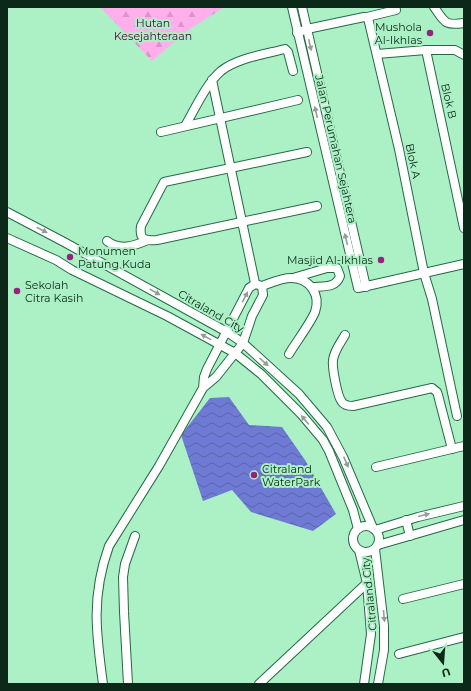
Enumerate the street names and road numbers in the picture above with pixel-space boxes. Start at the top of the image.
street label: Jalan Perumahan Sejahtera [312,72,360,225]
street label: Blok B [438,82,460,120]
street label: Blok A [402,142,424,180]
street label: Citraland City [176,287,246,335]
street label: Citraland City [358,557,380,631]

